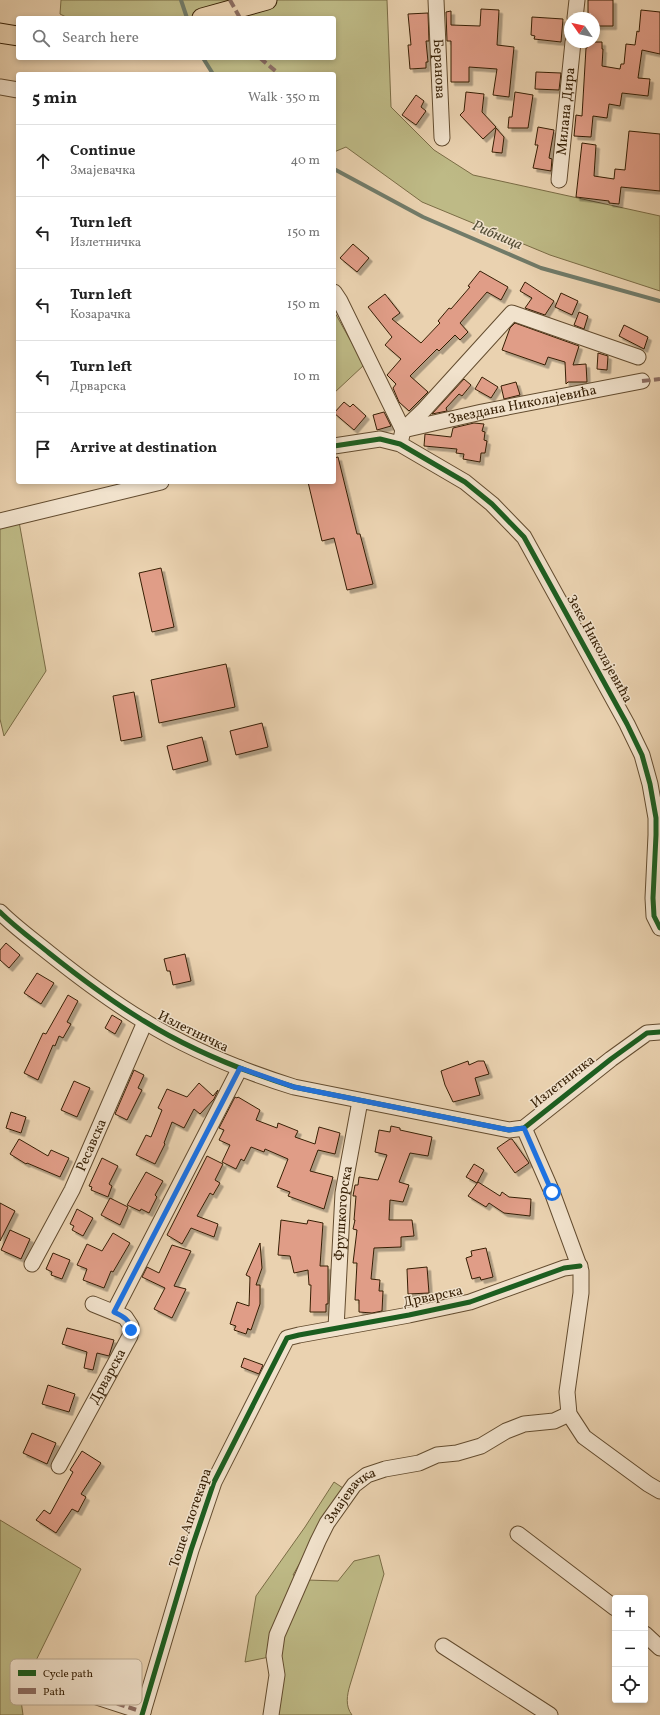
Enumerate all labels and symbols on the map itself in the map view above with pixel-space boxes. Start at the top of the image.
north arrow [564,12,600,48]
street label: Беранова [428,38,450,100]
street label: Милана Дира [552,66,580,156]
water label: Рибница [469,216,525,256]
street label: Звездана Николајевића [446,381,598,429]
street label: Зеке Николајевића [561,591,637,707]
street label: Излетничка [154,1007,232,1057]
street label: Излетничка [527,1051,599,1113]
street label: Ресавска [72,1116,111,1174]
street label: Фрушкогорска [330,1164,357,1261]
route start [543,1183,561,1201]
street label: Дрварска [401,1281,465,1313]
route end [122,1321,140,1339]
street label: Дрварска [85,1345,131,1408]
street label: Змајевачка [320,1463,378,1528]
street label: Тоше Апотекара [165,1466,217,1570]
legend [10,1659,142,1705]
text: Cycle path [43,1667,93,1682]
text: Path [43,1685,66,1700]

